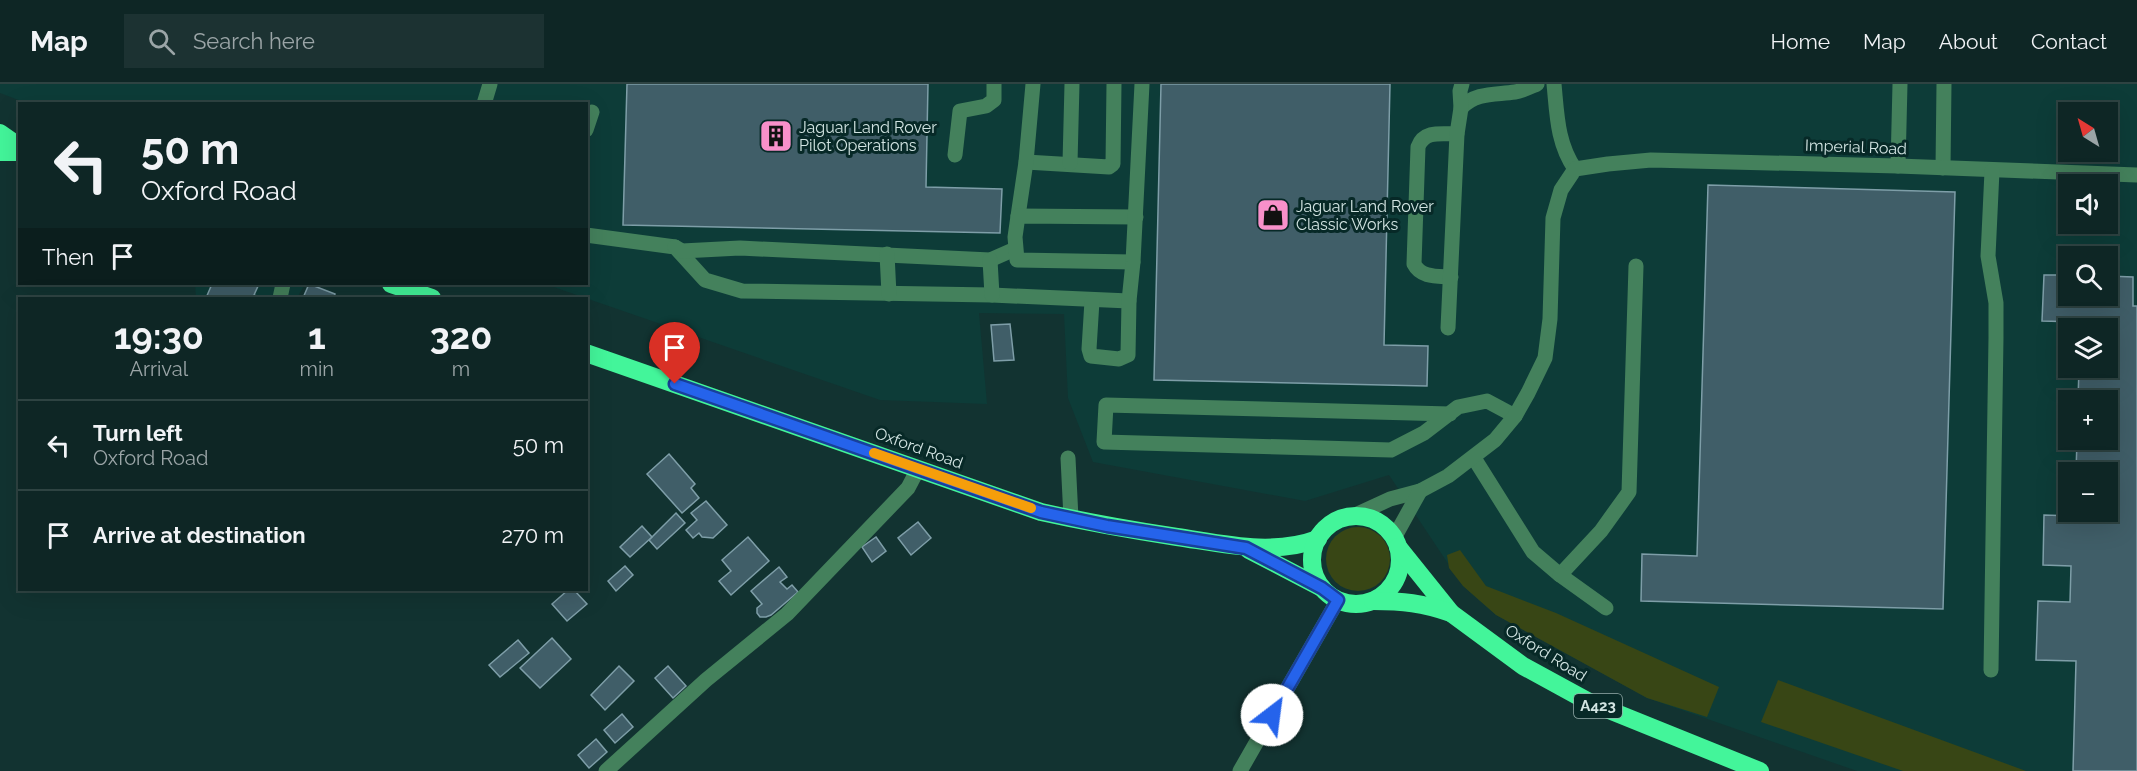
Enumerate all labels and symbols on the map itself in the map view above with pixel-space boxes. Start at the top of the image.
north arrow [2058,102,2118,162]
building icon: Jaguar Land Rover Pilot Operations [758,118,794,154]
place label: Jaguar Land Rover Pilot Operations [799,118,937,155]
street label: Imperial Road [1805,136,1907,158]
shop icon: Jaguar Land Rover Classic Works [1255,197,1291,233]
place label: Jaguar Land Rover Classic Works [1296,197,1434,234]
pin [649,322,700,384]
street label: Oxford Road [872,423,966,473]
street label: Oxford Road [1502,620,1590,686]
position arrow [1240,683,1304,747]
road number: A423 [1574,694,1622,718]

